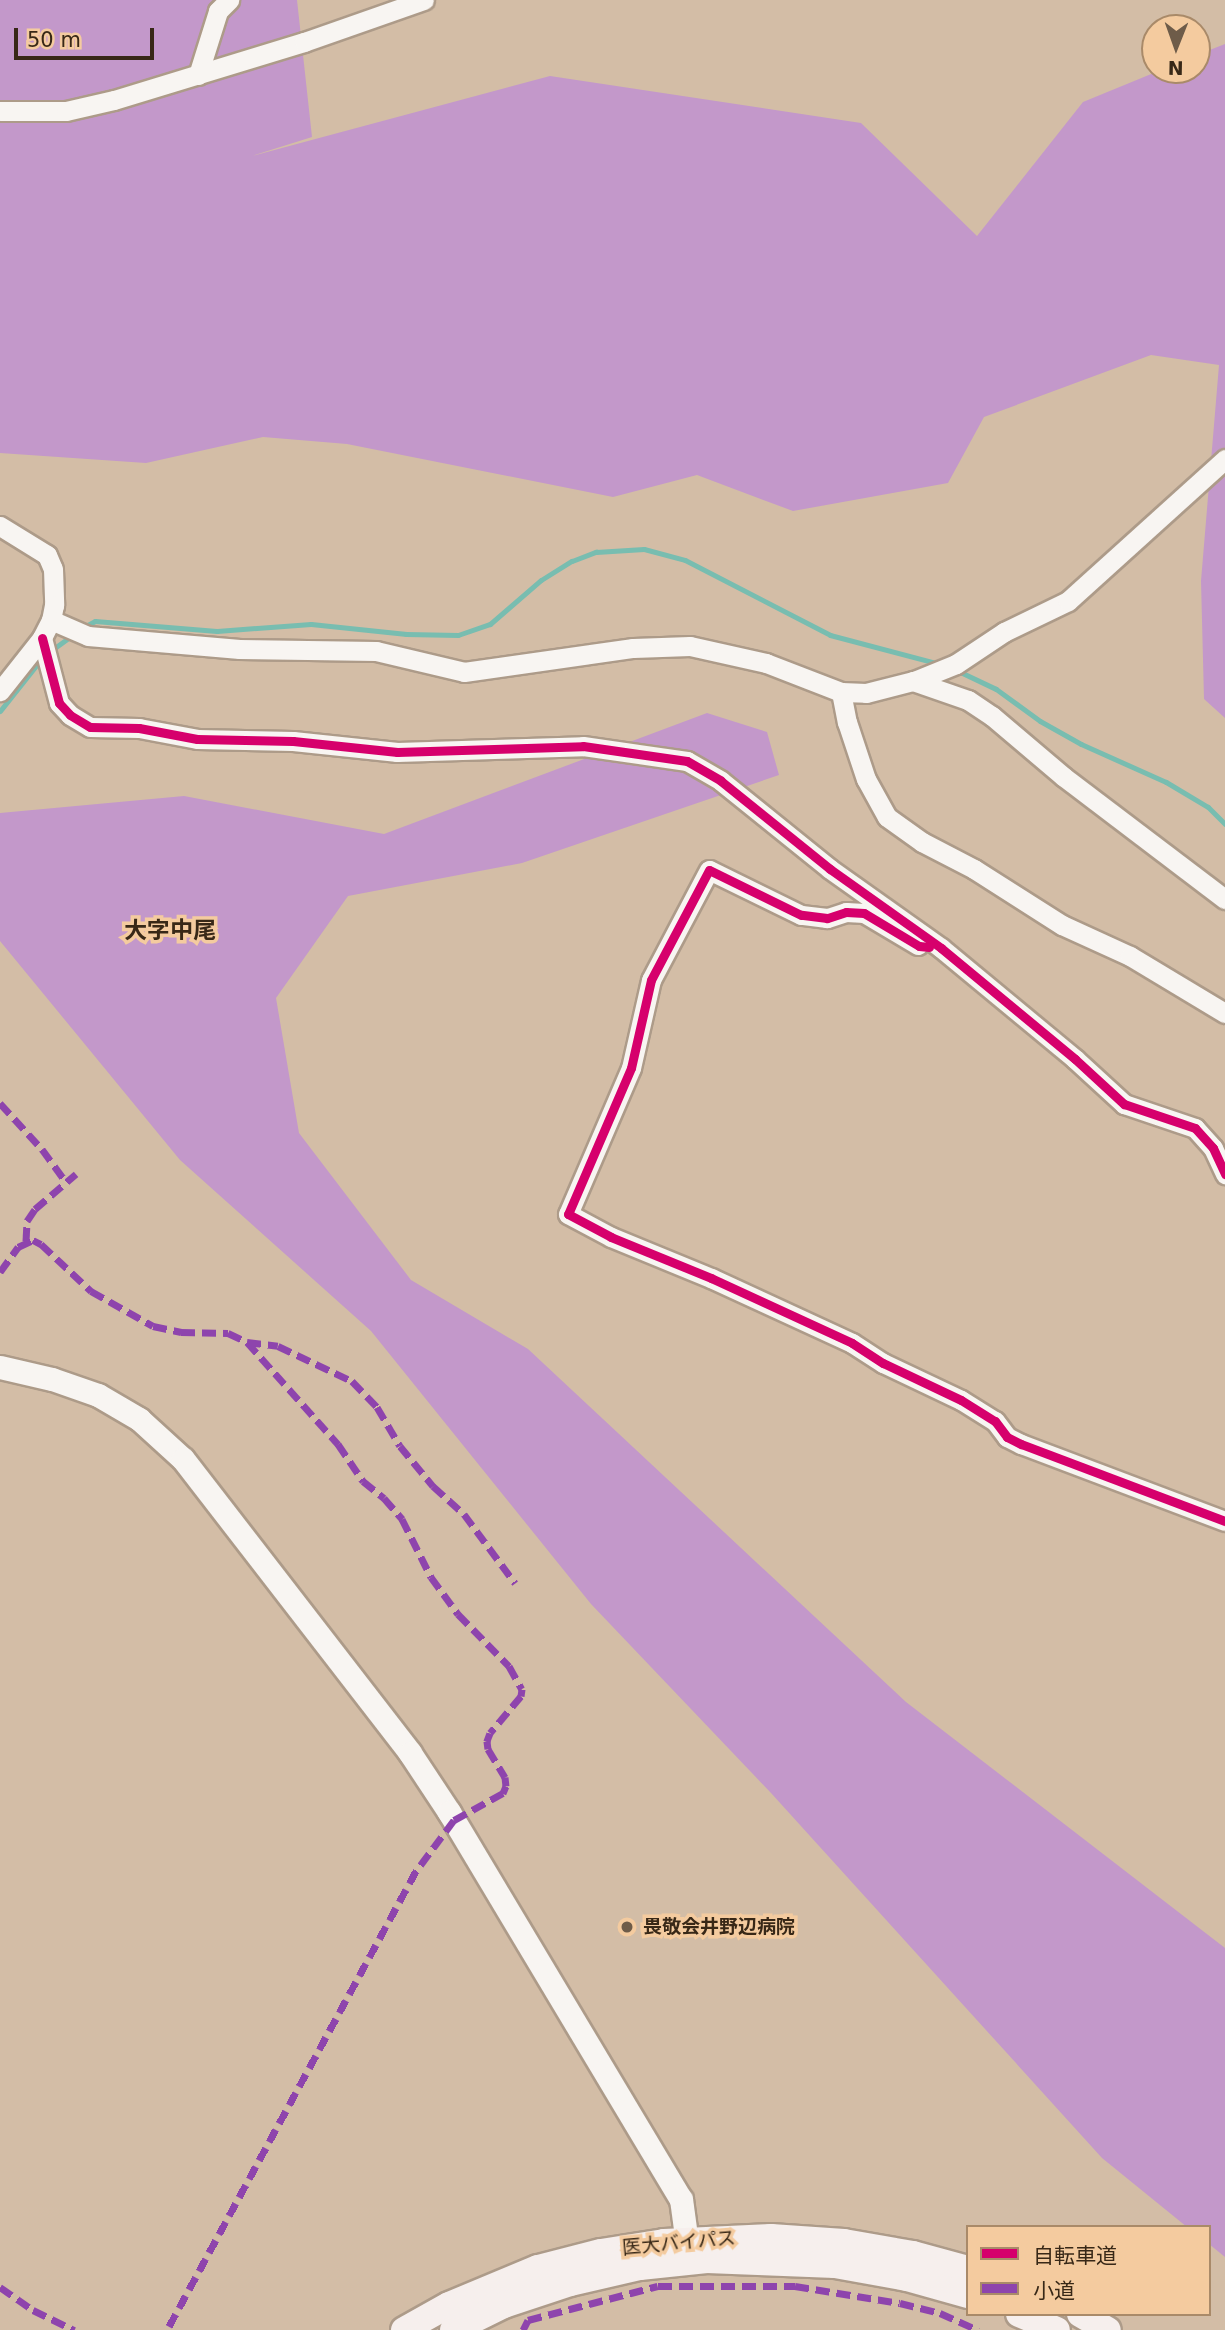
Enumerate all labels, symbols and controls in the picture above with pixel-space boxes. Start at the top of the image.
scale bar [18,14,158,58]
north arrow [1141,14,1211,84]
text: 50 m [27,28,81,52]
text: N [1168,57,1184,79]
district label: 大字中尾 [124,916,216,944]
place label: 畏敬会井野辺病院 [643,1916,795,1938]
marker: 畏敬会井野辺病院 [617,1917,637,1937]
legend [966,2225,1211,2316]
street label: 医大バイパス [621,2227,737,2259]
text: 自転車道 [1033,2244,1117,2268]
text: 小道 [1033,2279,1075,2303]

